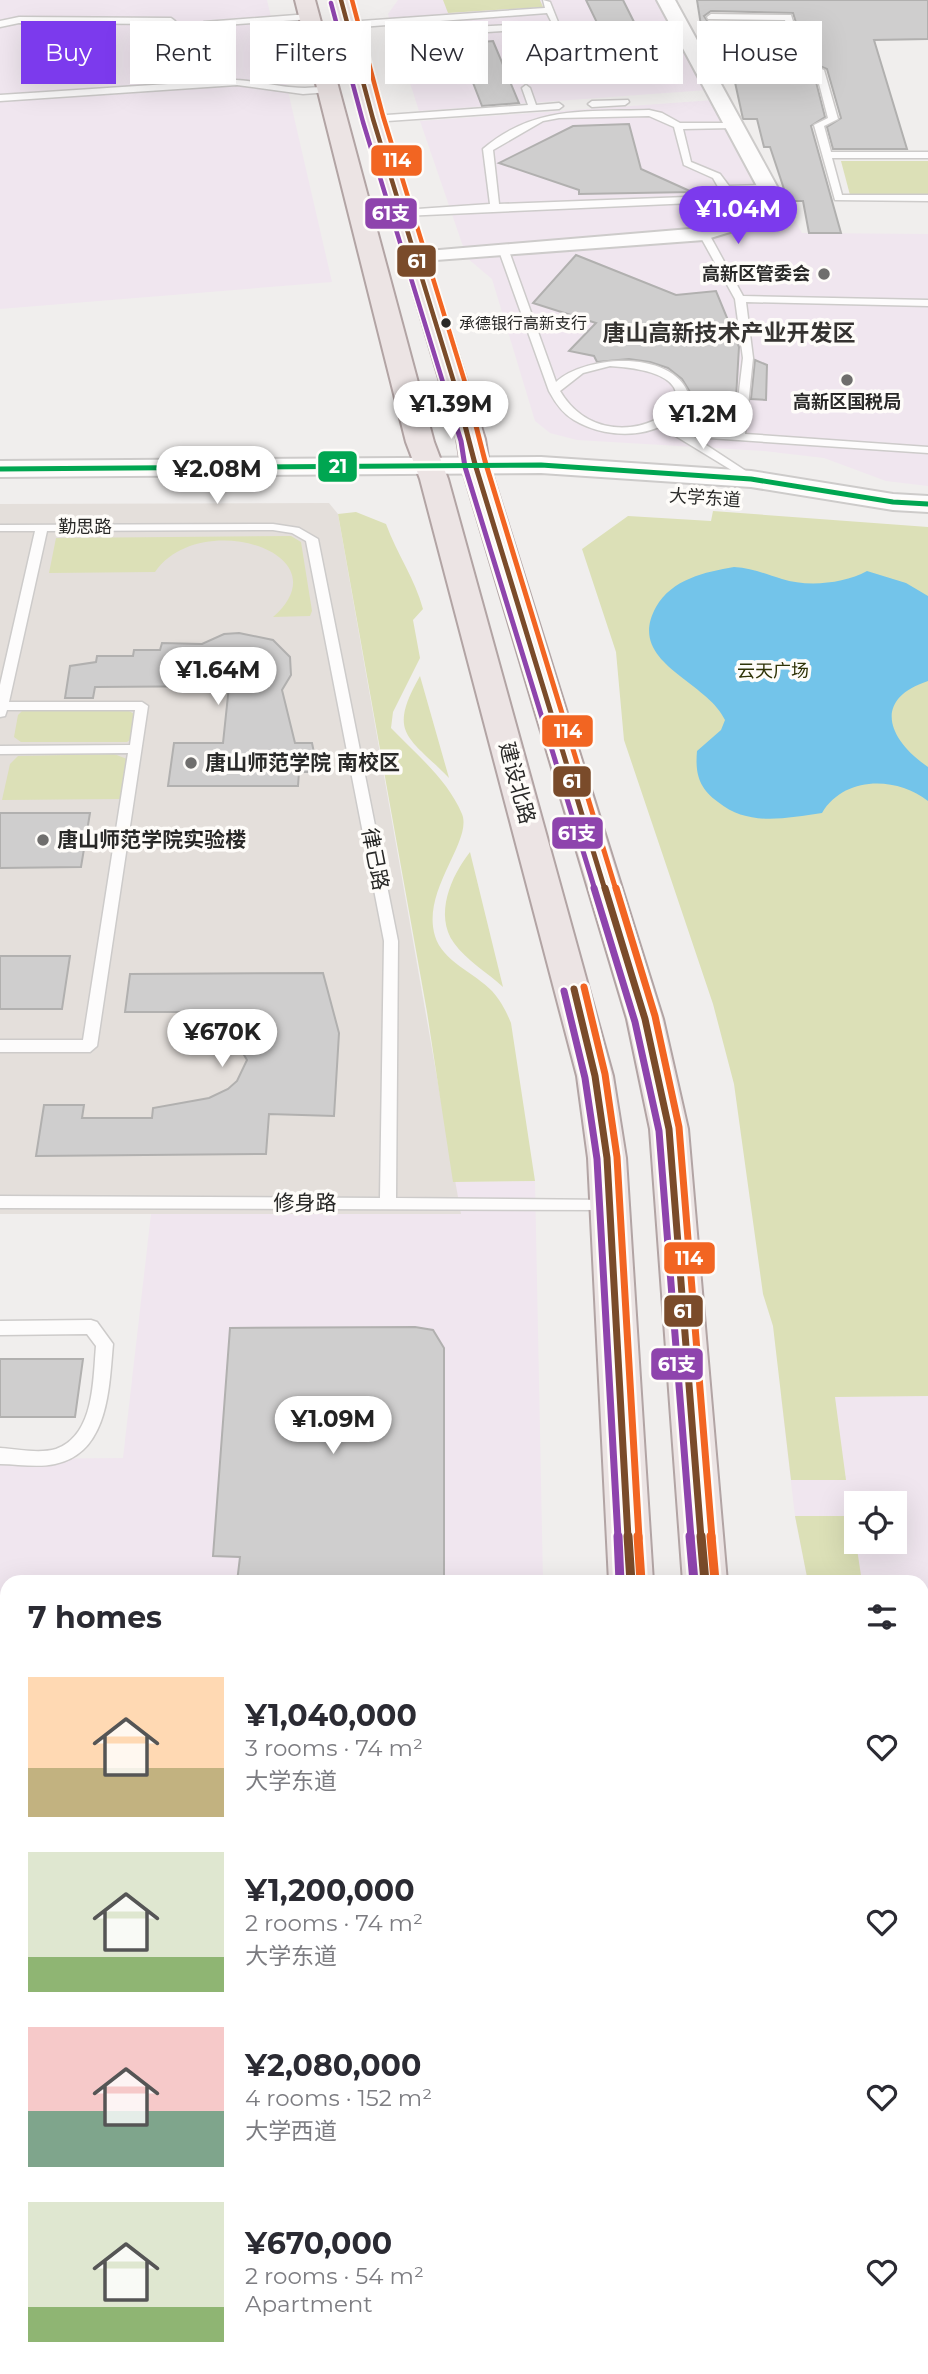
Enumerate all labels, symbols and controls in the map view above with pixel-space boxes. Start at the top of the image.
chip: Buy [21,21,116,84]
chip: Rent [130,21,236,84]
chip: Filters [250,21,371,84]
chip: New [385,21,488,84]
chip: Apartment [502,21,683,84]
chip: House [697,21,822,84]
line badge: 114 [370,144,423,177]
text: 114 [383,149,411,172]
pin: ¥1.04M [681,187,795,246]
text: ¥1.04M [695,195,781,223]
line badge: 61支 [364,197,418,230]
text: 61支 [372,202,410,225]
line badge: 61 [396,244,437,278]
text: 61 [407,250,427,273]
place label: 高新区管委会 [702,263,810,285]
marker: 高新区管委会 [816,266,832,282]
place label: 承德银行高新支行 [459,314,587,333]
marker: 承德银行高新支行 [439,316,453,330]
district label: 唐山高新技术产业开发区 [603,319,856,347]
marker: 高新区国税局 [839,372,855,388]
pin: ¥1.39M [394,382,508,441]
text: ¥1.39M [409,390,493,418]
place label: 高新区国税局 [793,391,901,413]
pin: ¥1.2M [654,392,752,451]
text: ¥1.2M [669,400,737,428]
pin: ¥2.08M [160,447,274,506]
line badge: 21 [317,450,358,483]
text: ¥2.08M [172,455,262,483]
text: 21 [329,455,347,478]
street label: 大学东道 [668,485,742,511]
street label: 勤思路 [58,516,112,538]
pin: ¥1.64M [161,648,275,707]
text: ¥1.64M [176,656,260,684]
park label: 云天广场 [737,660,809,682]
line badge: 114 [541,714,594,748]
text: 114 [554,720,582,743]
street label: 建设北路 [495,739,540,827]
place label: 唐山师范学院 南校区 [205,750,400,775]
marker: 唐山师范学院 南校区 [183,755,199,771]
line badge: 61 [552,765,592,798]
text: 61 [562,770,582,793]
line badge: 61支 [551,816,604,850]
text: 61支 [558,822,596,845]
street label: 律己路 [357,826,394,892]
place label: 唐山师范学院实验楼 [57,827,246,852]
marker: 唐山师范学院实验楼 [35,832,51,848]
pin: ¥670K [173,1010,271,1069]
text: ¥670K [183,1018,261,1046]
street label: 修身路 [274,1190,337,1215]
line badge: 114 [663,1241,716,1275]
text: 114 [675,1247,703,1270]
line badge: 61 [663,1294,704,1328]
text: 61 [673,1300,693,1323]
line badge: 61支 [650,1347,704,1381]
text: 61支 [658,1353,696,1376]
pin: ¥1.09M [276,1396,390,1456]
text: ¥1.09M [291,1405,375,1433]
map controls [844,1491,907,1554]
button: locate [844,1491,907,1554]
icon: filters [863,1598,901,1636]
text: 7 homes [28,1599,162,1636]
text: ¥1,040,000 [245,1697,417,1734]
icon: home [84,1705,168,1789]
icon: heart [863,1728,901,1766]
text: 3 rooms · 74 m² [245,1734,423,1762]
text: 大学东道 [245,1767,337,1795]
text: ¥1,200,000 [245,1872,415,1909]
icon: home [84,1880,168,1964]
icon: heart [863,1903,901,1941]
text: 2 rooms · 74 m² [245,1909,423,1937]
text: 大学东道 [245,1942,337,1970]
text: ¥2,080,000 [245,2047,421,2084]
icon: home [84,2055,168,2139]
icon: heart [863,2078,901,2116]
text: 4 rooms · 152 m² [245,2084,432,2112]
text: 大学西道 [245,2117,337,2145]
text: ¥670,000 [245,2225,392,2262]
icon: home [84,2230,168,2314]
icon: heart [863,2253,901,2291]
text: 2 rooms · 54 m² [245,2262,424,2290]
text: Apartment [245,2290,373,2318]

